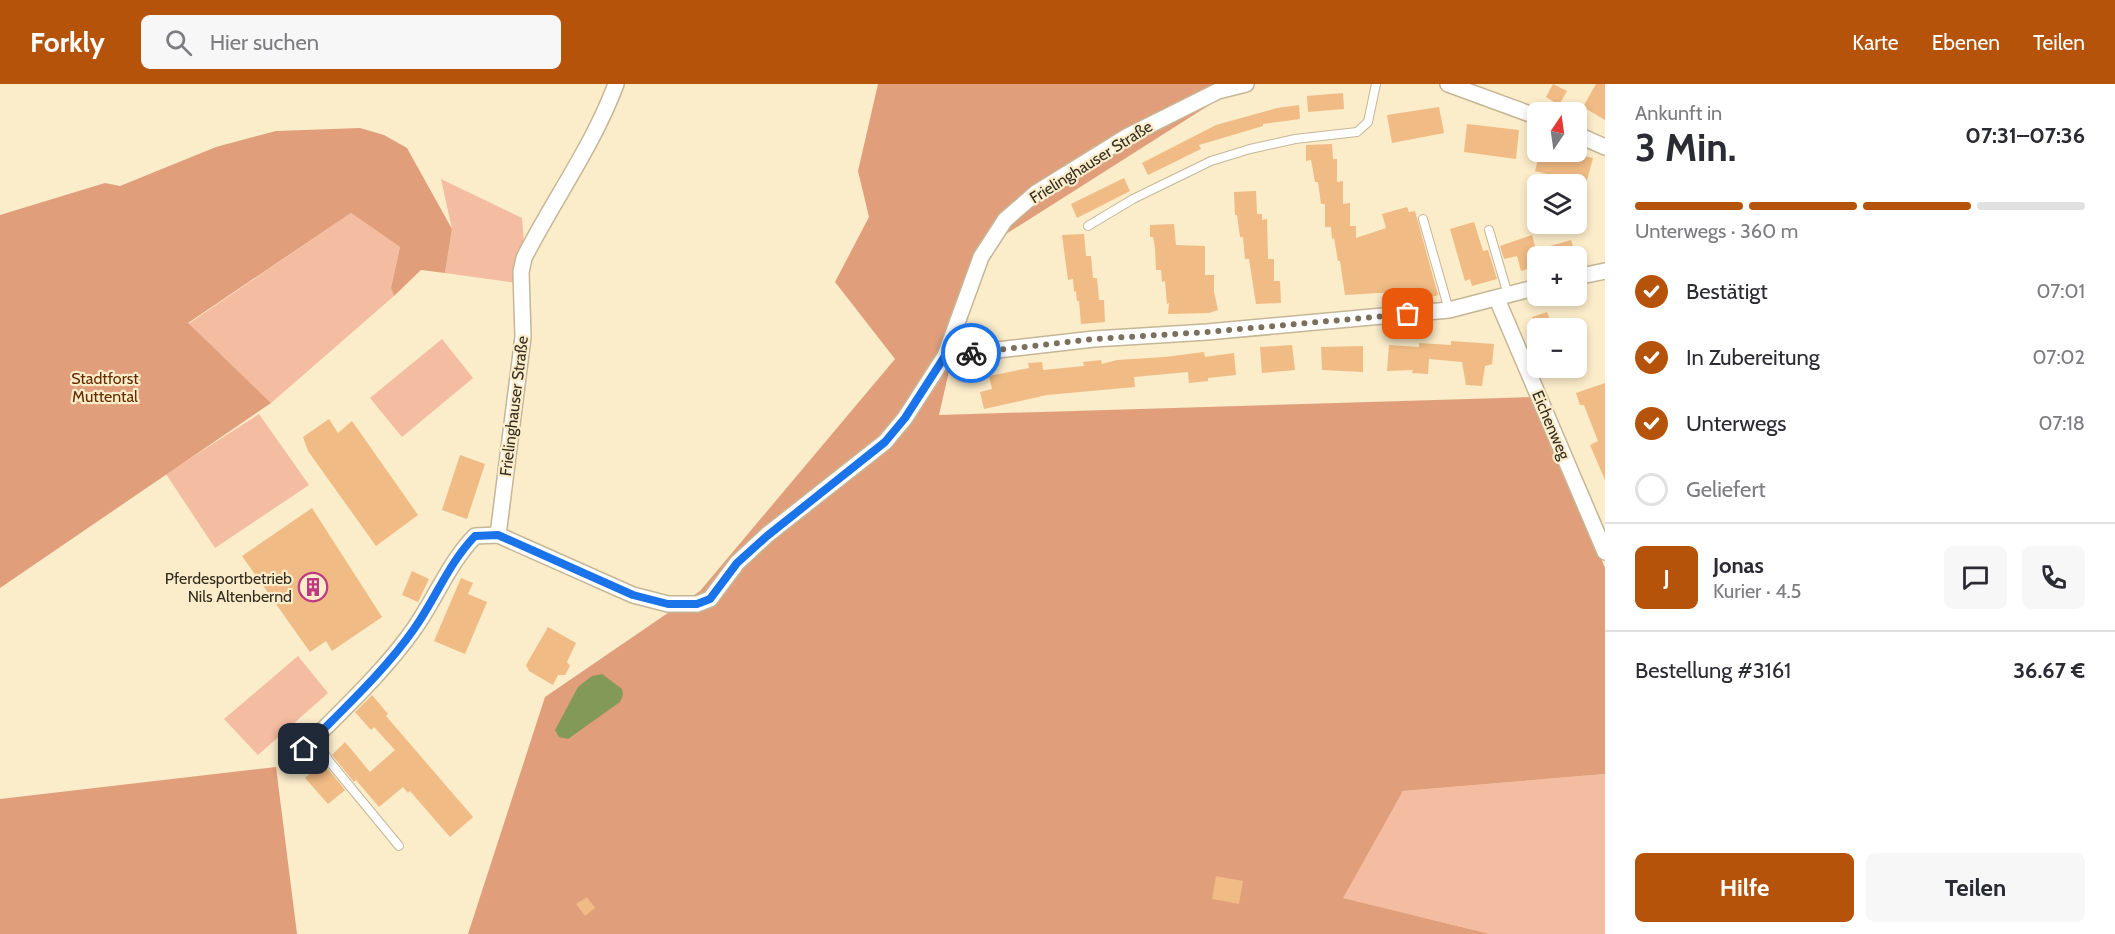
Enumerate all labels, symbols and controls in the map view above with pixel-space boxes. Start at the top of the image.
search box [141,15,561,69]
text: Forkly [30,25,105,59]
icon: search [162,26,195,59]
text: Hier suchen [210,29,319,56]
text: Karte [1852,30,1899,55]
text: Ebenen [1932,30,2000,55]
text: Teilen [2033,30,2085,55]
text: Ankunft in [1635,101,1722,125]
north arrow [1527,102,1587,162]
map controls [1527,102,1587,378]
street label: Frielinghauser Straße [1026,117,1156,207]
text: 07:31–07:36 [1965,122,2085,149]
text: 3 Min. [1635,123,1736,171]
button: layers [1527,174,1587,234]
text: Unterwegs · 360 m [1635,219,1798,243]
button: + [1527,246,1587,306]
icon: check [1635,275,1668,308]
text: Bestätigt [1686,278,1768,305]
text: 07:01 [2037,279,2085,303]
pin [1382,288,1433,339]
icon: bag [1391,297,1424,330]
button: − [1527,318,1587,378]
courier [941,323,1001,383]
street label: Frielinghauser Straße [496,335,532,477]
icon: bike [955,337,988,370]
icon: check [1635,341,1668,374]
text: In Zubereitung [1686,344,1820,371]
text: 07:02 [2033,345,2085,369]
park label: Stadtforst Muttental [71,369,139,406]
street label: Eichenweg [1528,388,1574,463]
icon: check [1635,407,1668,440]
text: Unterwegs [1686,410,1786,437]
text: 07:18 [2038,411,2085,435]
text: Geliefert [1686,476,1766,503]
button: chat [1944,546,2007,609]
button: phone [2022,546,2085,609]
text: Jonas [1713,552,1764,579]
text: J [1663,564,1670,591]
place label: Pferdesportbetrieb Nils Altenbernd [165,569,292,606]
building icon: Pferdesportbetrieb Nils Altenbernd [297,571,329,603]
text: Kurier · 4.5 [1713,579,1801,603]
text: Bestellung #3161 [1635,657,1791,684]
text: 36.67 € [2013,657,2085,684]
pin [278,723,329,774]
icon: home [287,732,320,765]
button: Hilfe [1635,853,1854,922]
button: Teilen [1866,853,2085,922]

